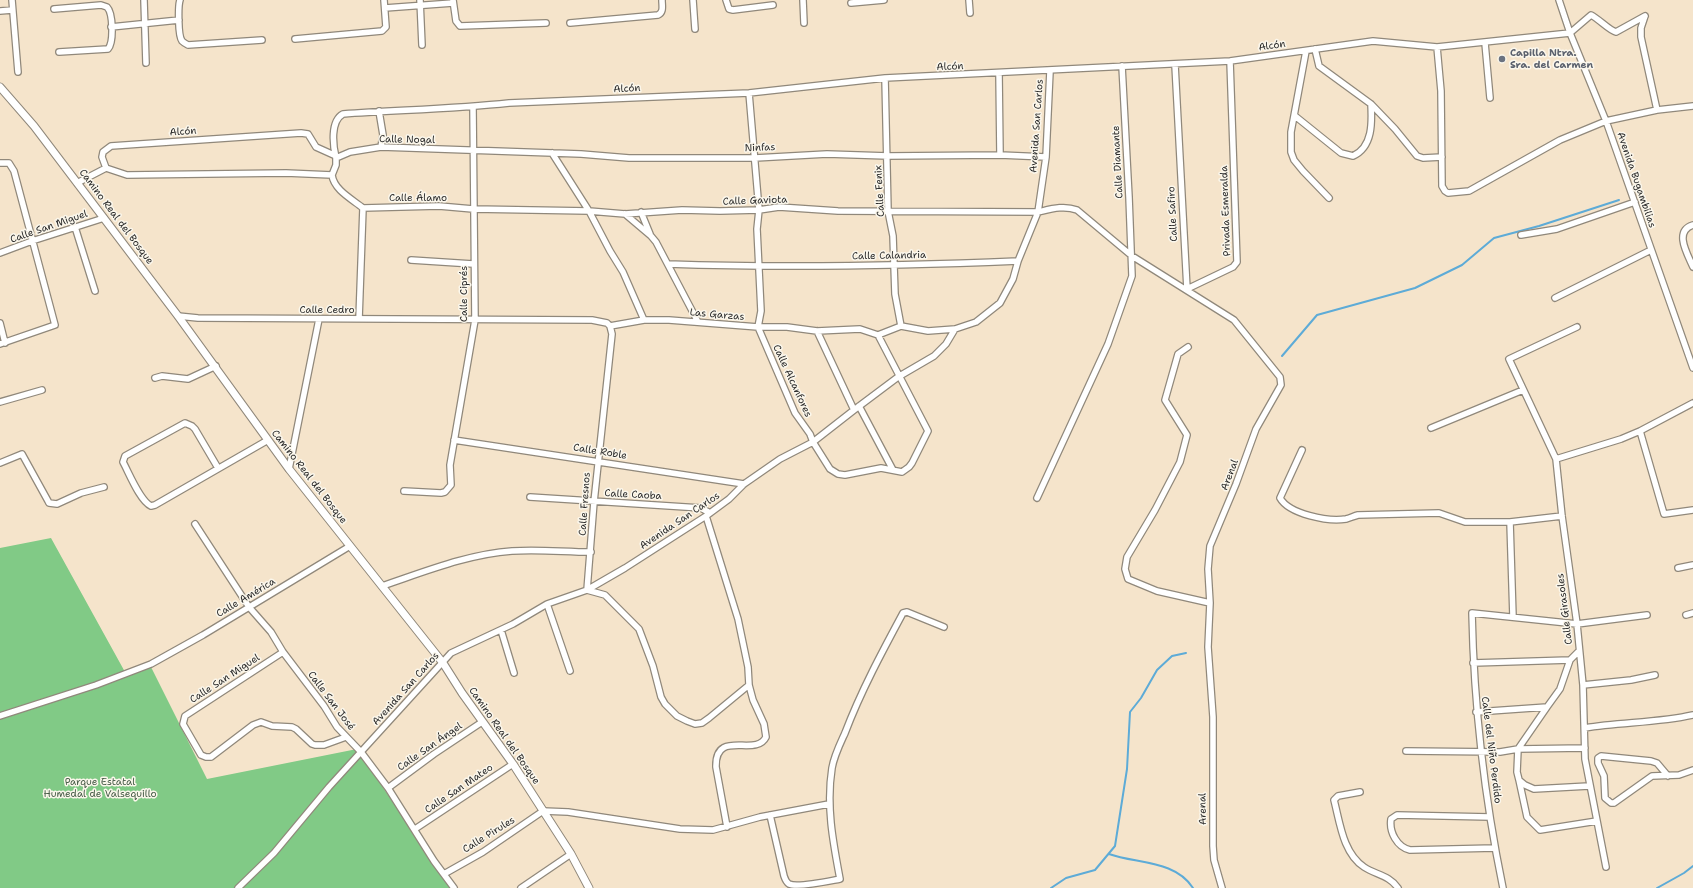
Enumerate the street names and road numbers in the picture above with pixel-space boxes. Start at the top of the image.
street label: Alcón [1258,38,1286,54]
street label: Alcón [936,61,964,73]
street label: Avenida San Carlos [1028,79,1046,173]
street label: Alcón [613,82,641,96]
street label: Alcón [169,125,197,139]
street label: Calle Diamante [1110,125,1126,199]
street label: Avenida Bugambilias [1614,131,1658,229]
street label: Calle Nogal [379,134,435,146]
street label: Ninfas [744,141,776,155]
street label: Calle Fenix [873,165,887,217]
street label: Privada Esmeralda [1218,166,1234,256]
street label: Camino Real del Bosque [76,167,156,267]
street label: Calle Safiro [1166,186,1180,242]
street label: Calle Álamo [389,192,447,204]
street label: Calle Gaviota [722,194,788,208]
street label: Calle San Miguel [9,208,89,246]
street label: Calle Calandria [852,249,926,263]
street label: Calle Ciprés [458,266,470,322]
street label: Calle Cedro [299,304,355,316]
street label: Las Garzas [689,307,745,323]
street label: Calle Alcanfores [770,343,814,419]
street label: Camino Real del Bosque [269,428,349,526]
street label: Calle Roble [572,442,628,462]
street label: Arenal [1219,458,1241,492]
street label: Calle Fresnos [577,472,593,536]
street label: Calle Caoba [604,488,662,502]
street label: Avenida San Carlos [638,490,722,552]
street label: Calle Girasoles [1555,573,1575,645]
street label: Calle América [214,576,278,620]
street label: Avenida San Carlos [370,650,442,728]
street label: Calle San Miguel [188,652,262,706]
street label: Calle San José [305,669,357,733]
street label: Camino Real del Bosque [466,685,542,787]
street label: Calle del Niño Perdido [1478,696,1504,804]
street label: Calle San Ángel [395,720,465,774]
street label: Calle San Mateo [423,762,495,816]
street label: Arenal [1197,793,1209,825]
street label: Calle Pirules [461,814,517,856]

